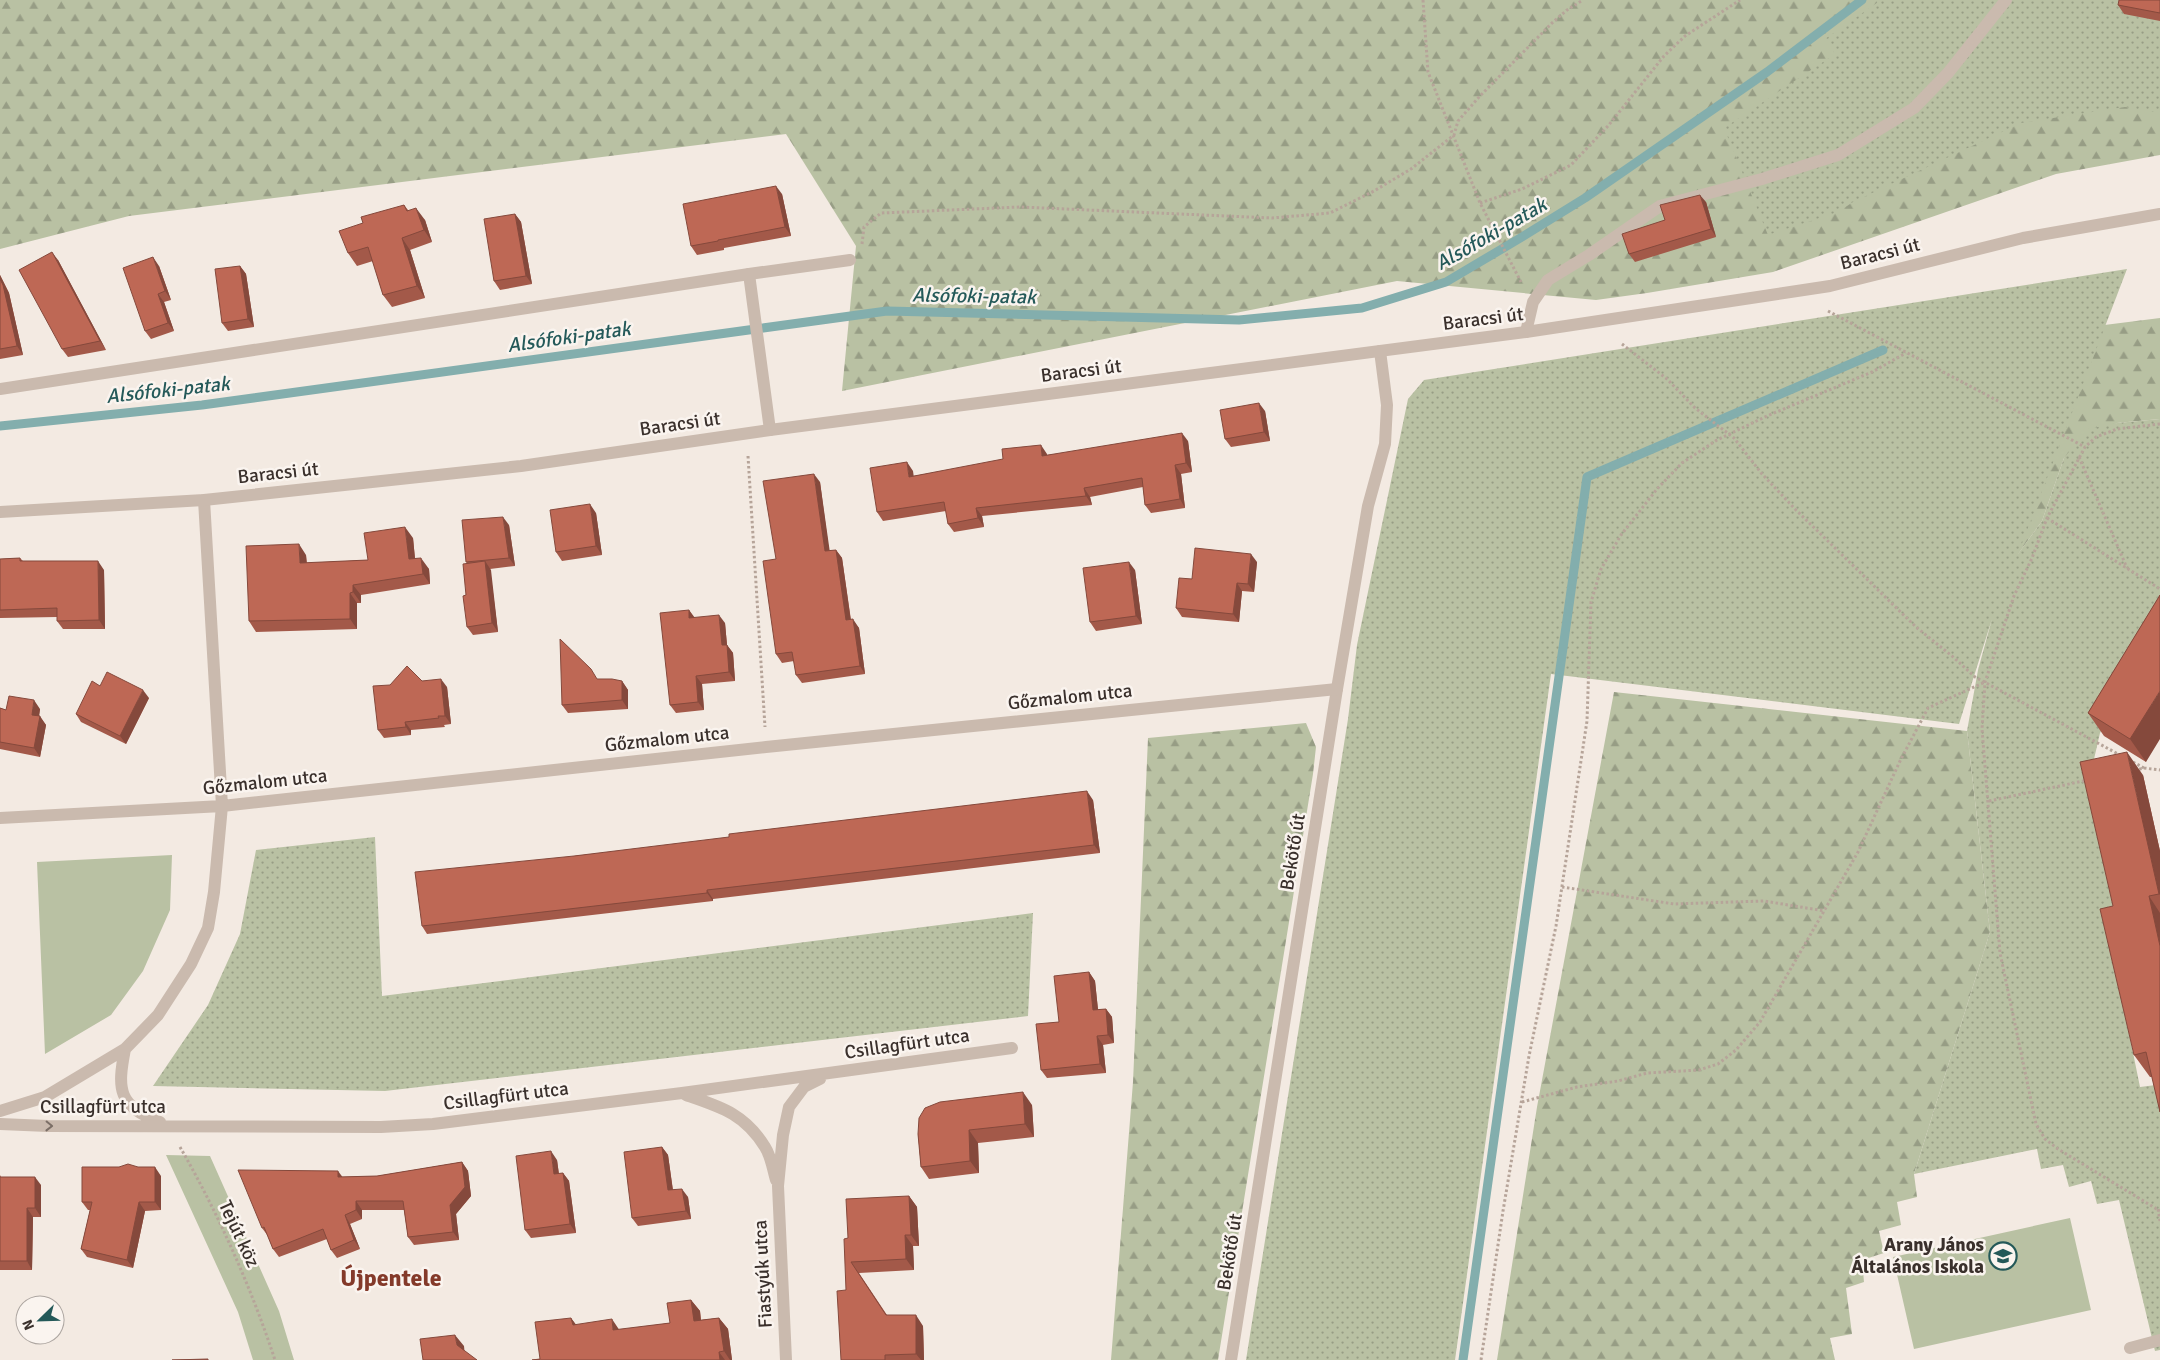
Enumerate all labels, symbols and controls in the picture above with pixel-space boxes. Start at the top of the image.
water label: Alsófoki-patak [1431,191,1553,276]
street label: Baracsi út [1838,232,1923,275]
water label: Alsófoki-patak [912,282,1038,310]
street label: Baracsi út [1441,302,1525,336]
water label: Alsófoki-patak [506,316,634,358]
street label: Baracsi út [1039,354,1123,388]
water label: Alsófoki-patak [105,371,233,409]
street label: Baracsi út [638,406,722,442]
street label: Baracsi út [236,457,320,489]
street label: Gőzmalom utca [1007,679,1133,715]
street label: Gőzmalom utca [604,721,730,757]
street label: Gőzmalom utca [202,764,328,800]
street label: Bekötő út [1275,812,1311,892]
street label: Csillagfürt utca [843,1023,971,1065]
street label: Csillagfürt utca [442,1076,570,1116]
street label: Csillagfürt utca [40,1095,166,1119]
one-way arrow [45,1121,53,1131]
street label: Tejút köz [213,1197,265,1271]
street label: Bekötő út [1212,1212,1248,1292]
street label: Fiastyúk utca [748,1219,778,1329]
place label: Arany János Általános Iskola [1851,1233,1984,1279]
school or university icon: Arany János Általános Iskola [1988,1241,2018,1271]
district label: Újpentele [340,1263,442,1293]
north arrow [15,1295,65,1345]
text: N [19,1317,38,1333]

